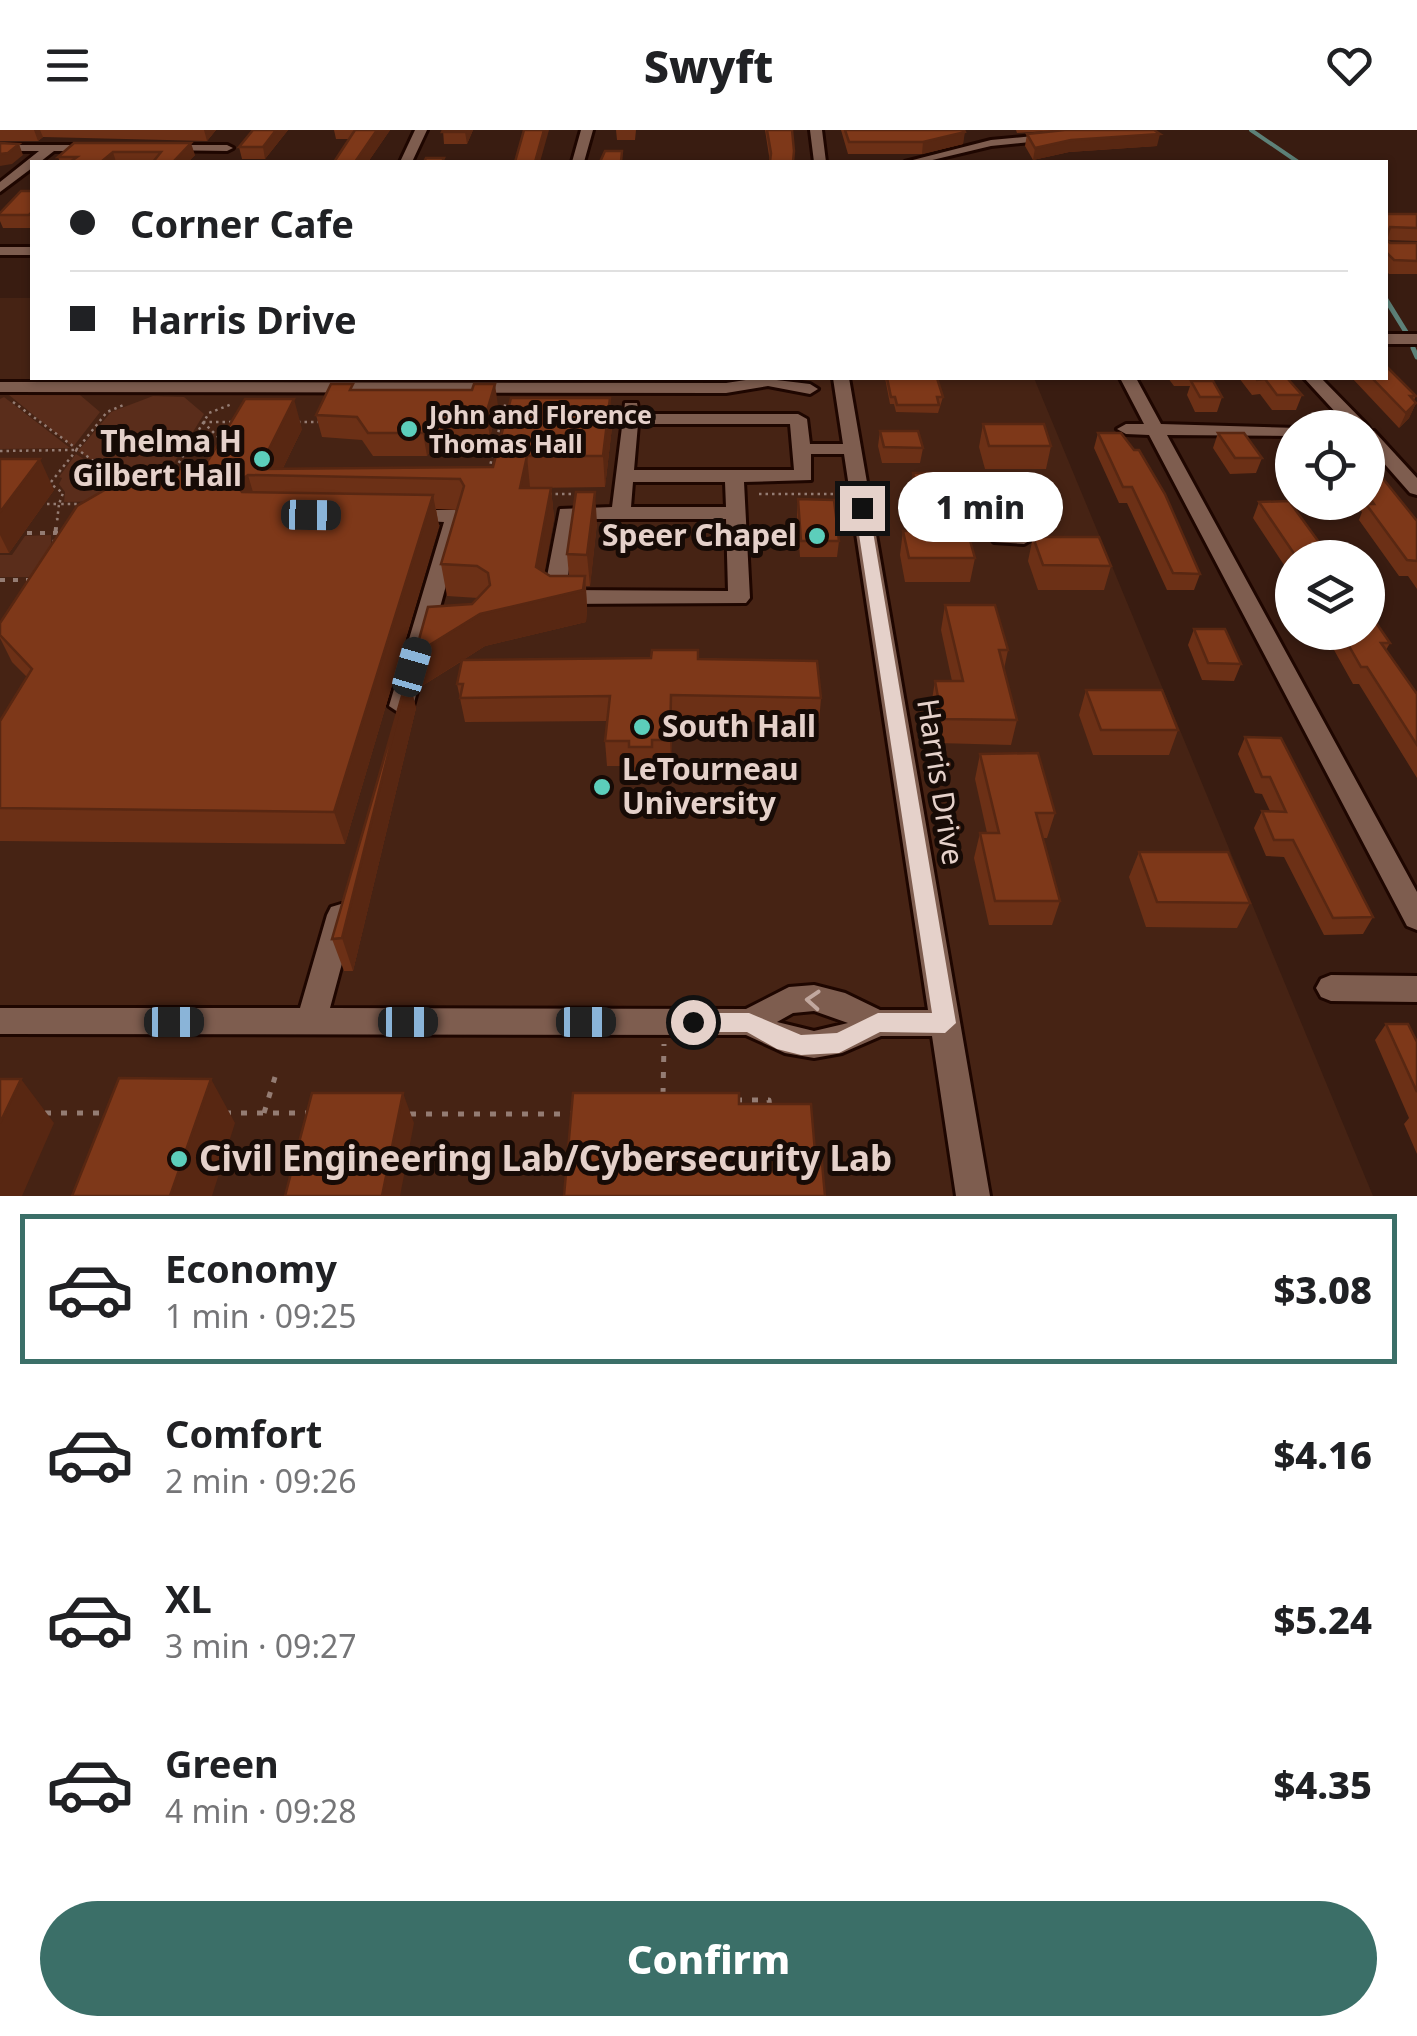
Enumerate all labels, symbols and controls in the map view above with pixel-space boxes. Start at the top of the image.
text: Swyft [644,35,773,96]
icon: menu [40,38,95,93]
icon: heart [1322,38,1377,93]
text: Corner Cafe [130,197,354,249]
text: Harris Drive [130,293,357,345]
place label: John and Florence Thomas Hall [427,397,652,460]
map controls [1275,410,1385,650]
button: locate [1275,410,1385,520]
marker: John and Florence Thomas Hall [398,418,420,440]
place label: Thelma H Gilbert Hall [72,420,242,495]
marker: Thelma H Gilbert Hall [251,448,273,470]
callout: 1 min [897,473,1062,543]
text: 1 min [936,485,1025,528]
route end [840,486,885,531]
car [281,499,341,531]
place label: Speer Chapel [602,514,797,555]
marker: Speer Chapel [806,525,828,547]
button: layers [1275,540,1385,650]
car [389,634,435,700]
street label: Harris Drive [908,696,975,868]
place label: South Hall [662,705,816,746]
marker: South Hall [631,716,653,738]
place label: LeTourneau University [622,748,798,823]
marker: LeTourneau University [591,776,613,798]
one-way arrow [805,990,821,1011]
route start [671,1000,716,1045]
car [144,1007,204,1037]
car [378,1007,438,1037]
car [556,1007,616,1037]
place label: Civil Engineering Lab/Cybersecurity Lab [199,1134,892,1181]
marker: Civil Engineering Lab/Cybersecurity Lab [168,1148,190,1170]
text: Economy [165,1242,337,1294]
icon: car [45,1244,135,1334]
text: $3.08 [1273,1263,1372,1315]
text: 1 min · 09:25 [165,1294,357,1337]
text: Comfort [165,1407,322,1459]
icon: car [45,1409,135,1499]
text: $4.16 [1273,1428,1372,1480]
text: 2 min · 09:26 [165,1459,357,1502]
text: XL [165,1572,212,1624]
icon: car [45,1574,135,1664]
text: $5.24 [1273,1593,1372,1645]
text: 3 min · 09:27 [165,1624,357,1667]
text: Green [165,1737,279,1789]
icon: car [45,1739,135,1829]
text: $4.35 [1273,1758,1372,1810]
text: 4 min · 09:28 [165,1789,357,1832]
button: Confirm [40,1901,1377,2016]

